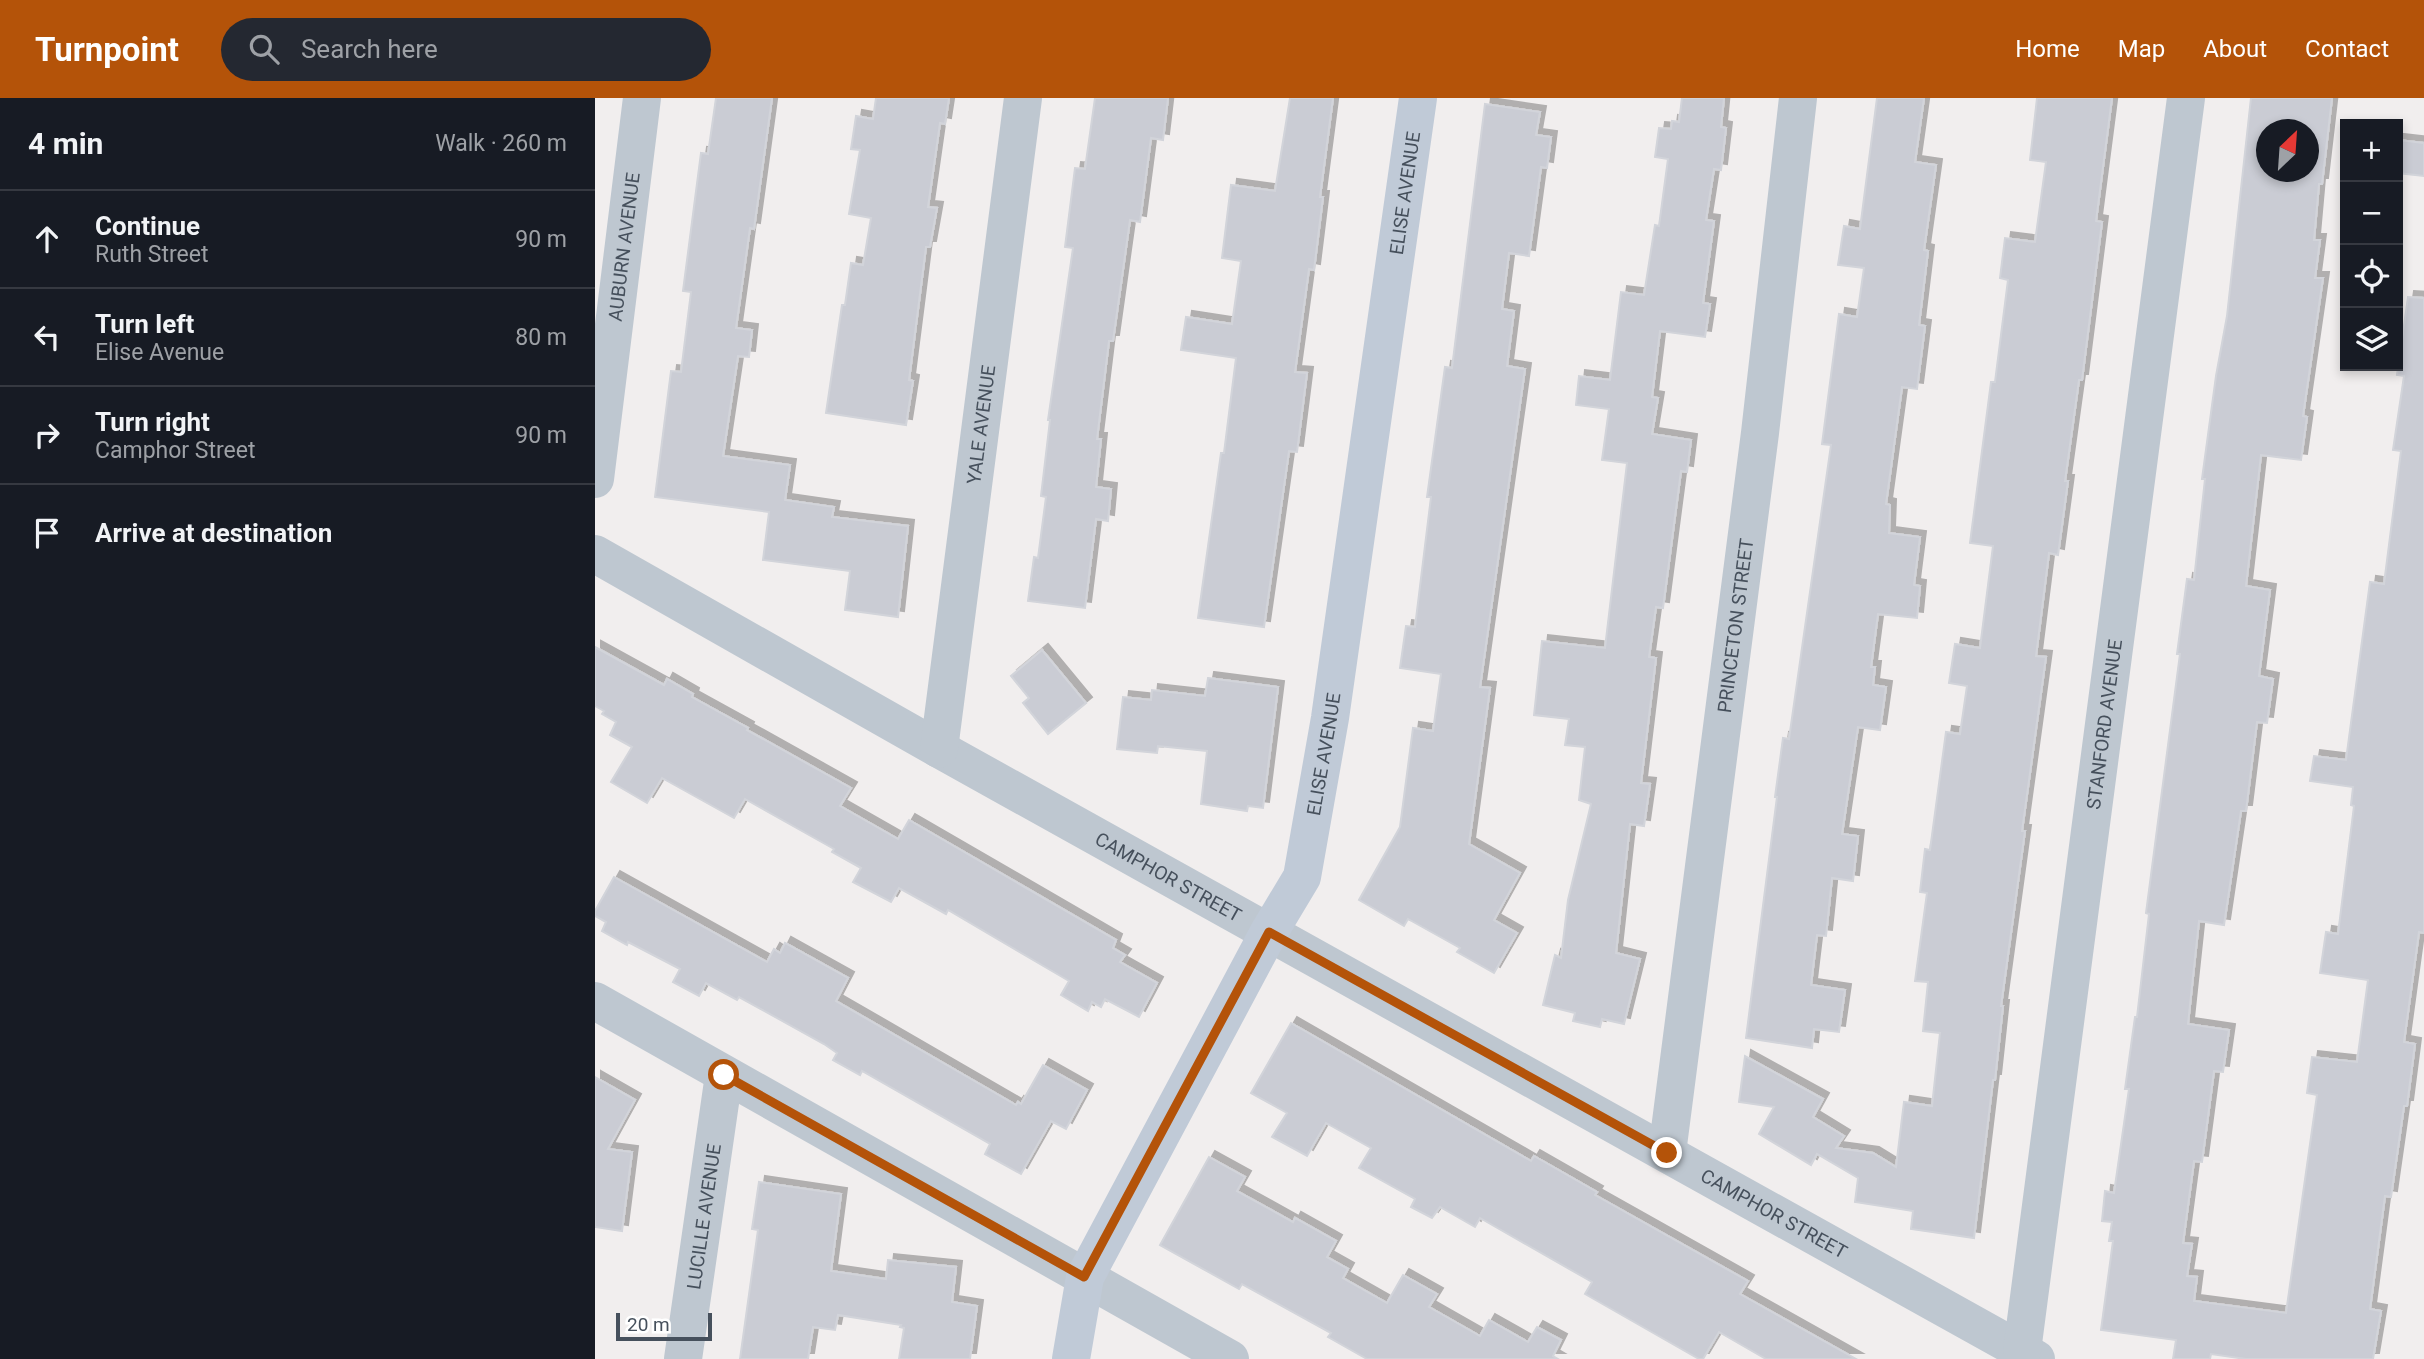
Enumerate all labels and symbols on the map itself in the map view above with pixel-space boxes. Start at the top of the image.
north arrow [2256,119,2319,182]
street label: ELISE AVENUE [1385,130,1425,256]
street label: AUBURN AVENUE [604,171,645,323]
street label: YALE AVENUE [962,364,1000,486]
street label: PRINCETON STREET [1713,537,1758,714]
street label: STANFORD AVENUE [2082,638,2127,811]
street label: ELISE AVENUE [1302,691,1345,817]
street label: CAMPHOR STREET [1091,827,1245,927]
route start [708,1059,739,1090]
route end [1651,1137,1682,1168]
street label: LUCILLE AVENUE [682,1142,726,1291]
street label: CAMPHOR STREET [1697,1164,1851,1264]
scale bar [616,1310,712,1342]

